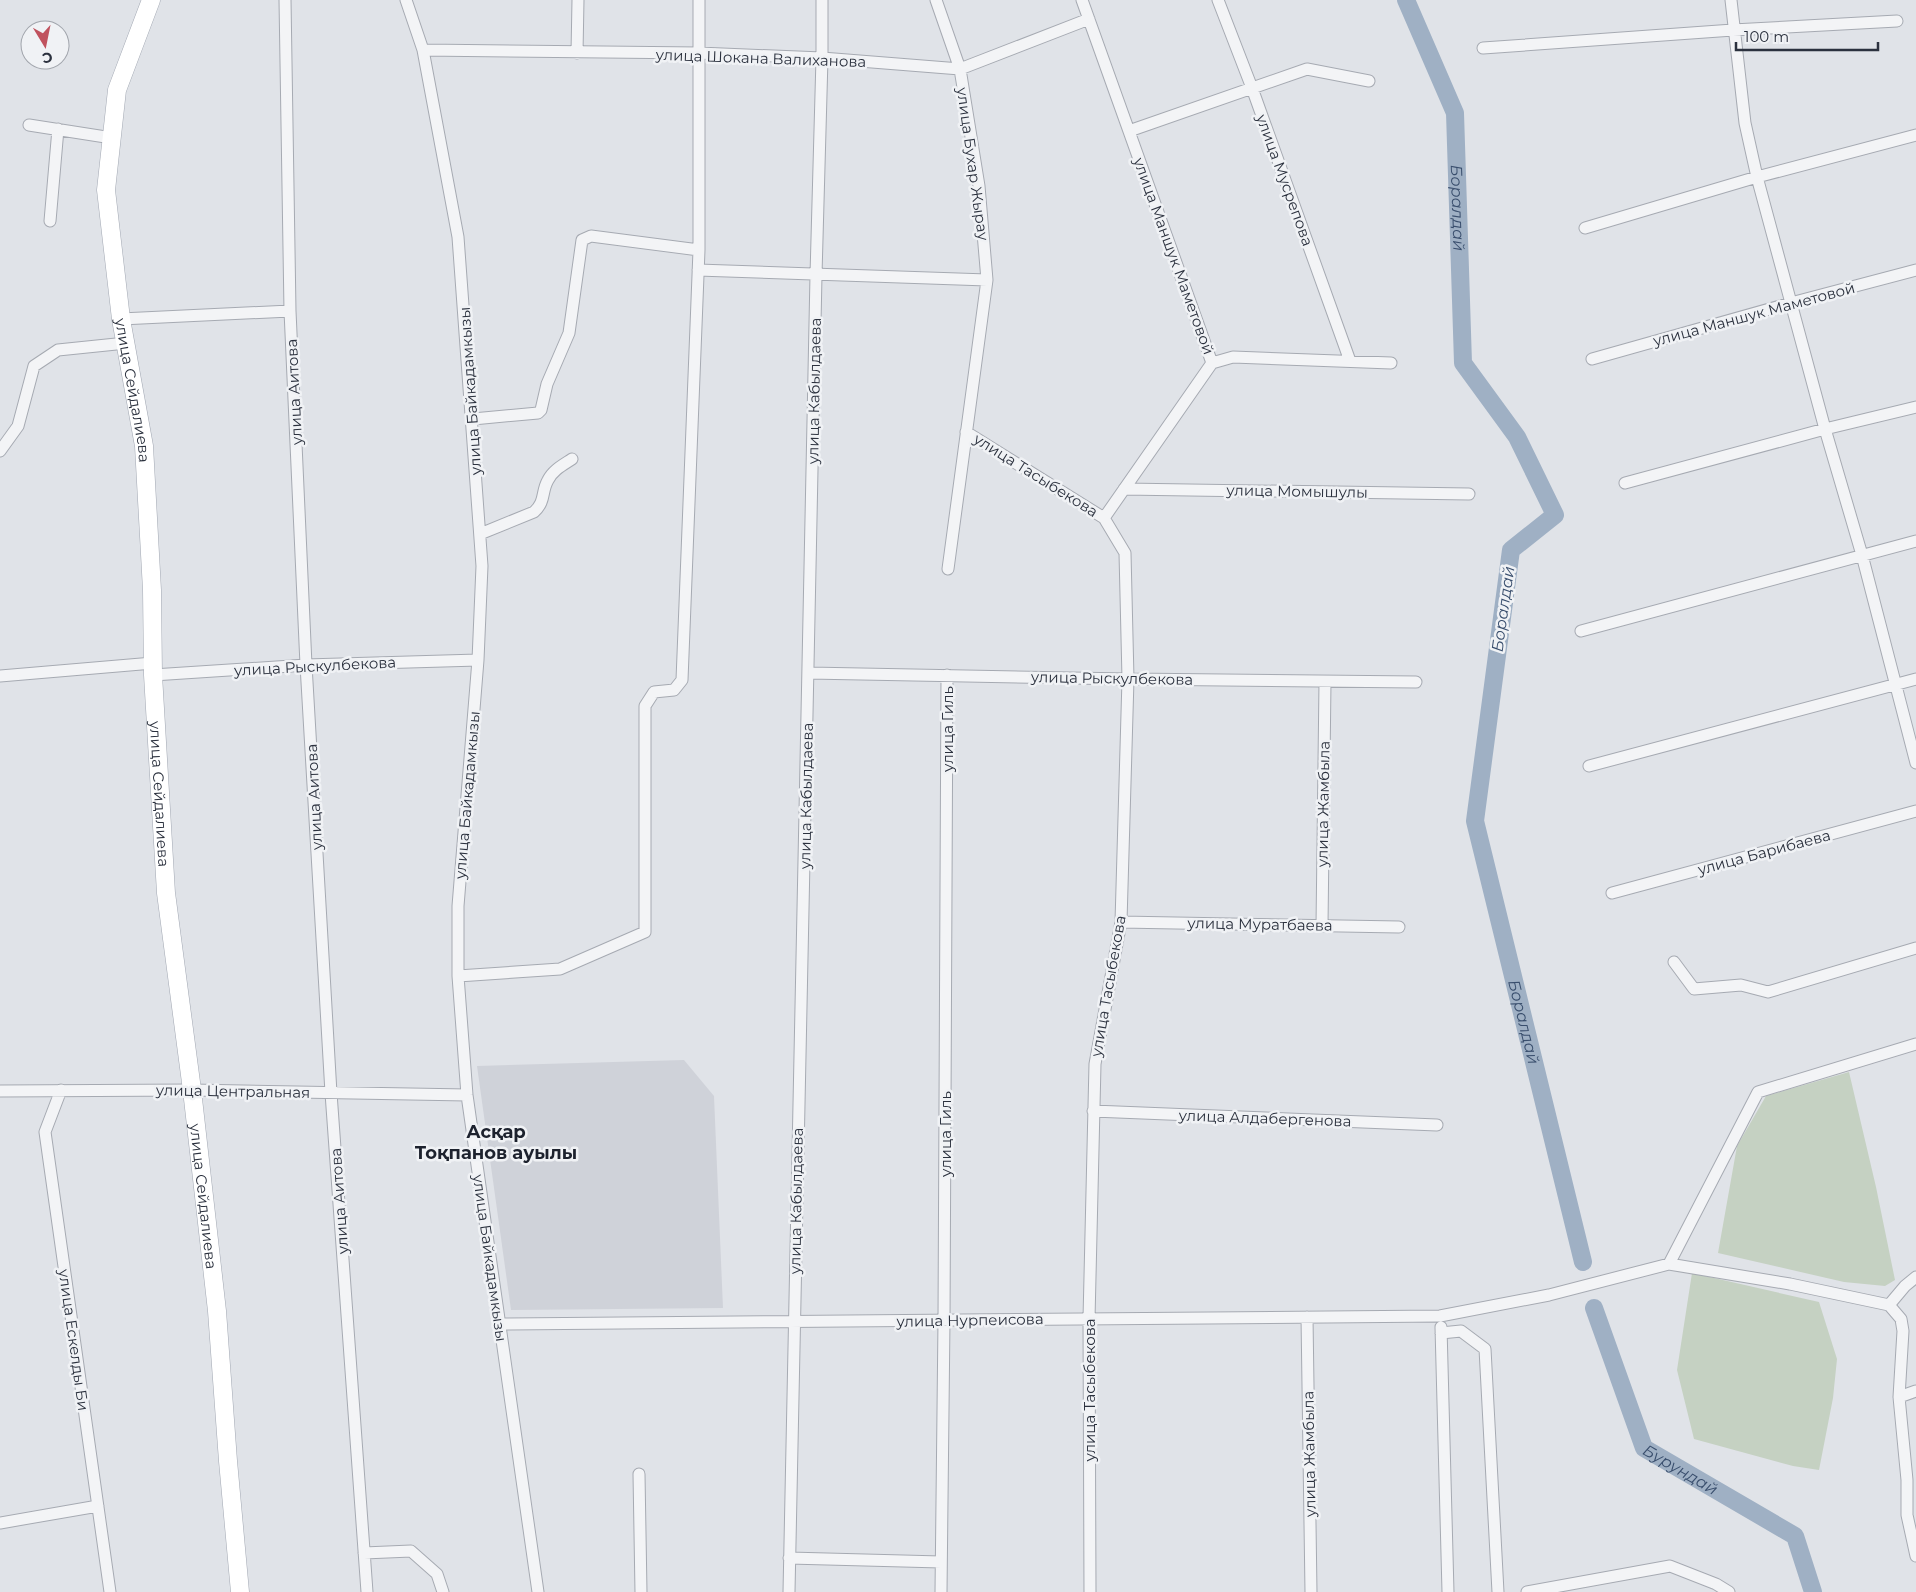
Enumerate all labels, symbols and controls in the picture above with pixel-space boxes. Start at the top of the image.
north arrow [20,20,70,70]
scale bar [1736,20,1878,52]
text: 100 m [1744,27,1789,46]
street label: улица Шокана Валиханова [654,45,867,71]
text: С [41,48,54,68]
street label: улица Бухар Жырау [953,85,993,242]
street label: улица Мусрепова [1252,111,1318,248]
street label: улица Маншук Маметовой [1129,154,1219,357]
water label: Боралдай [1447,164,1469,251]
street label: улица Маншук Маметовой [1650,278,1857,350]
street label: улица Байкадамкызы [455,306,485,477]
street label: улица Сейдалиева [111,316,154,463]
street label: улица Кабылдаева [803,318,825,465]
street label: улица Аитова [282,338,306,447]
street label: улица Тасыбекова [969,428,1102,521]
street label: улица Момышулы [1225,480,1368,502]
water label: Боралдай [1488,565,1518,653]
street label: улица Рыскулбекова [233,652,396,680]
street label: улица Рыскулбекова [1030,667,1193,689]
street label: улица Гиль [938,686,957,773]
street label: улица Байкадамкызы [450,710,484,881]
street label: улица Сейдалиева [146,719,174,867]
street label: улица Кабылдаева [795,723,817,870]
street label: улица Жамбыла [1312,741,1334,868]
street label: улица Аитова [302,743,326,852]
street label: улица Барибаева [1695,825,1832,879]
street label: улица Муратбаева [1186,913,1333,935]
street label: улица Тасыбекова [1086,914,1130,1059]
water label: Боралдай [1505,978,1544,1066]
street label: улица Центральная [155,1080,310,1102]
street label: улица Гиль [936,1091,955,1178]
street label: улица Алдабергенова [1177,1105,1352,1131]
district label: Асқар Тоқпанов ауылы [415,1121,577,1164]
street label: улица Сейдалиева [186,1122,222,1270]
street label: улица Кабылдаева [785,1128,807,1275]
street label: улица Аитова [326,1147,352,1256]
street label: улица Байкадамкызы [469,1172,511,1343]
street label: улица Ескелды Би [55,1267,93,1412]
street label: улица Нурпеисова [895,1309,1044,1331]
street label: улица Тасыбекова [1080,1318,1099,1463]
street label: улица Жамбыла [1298,1391,1320,1518]
water label: Бурундай [1640,1440,1721,1498]

